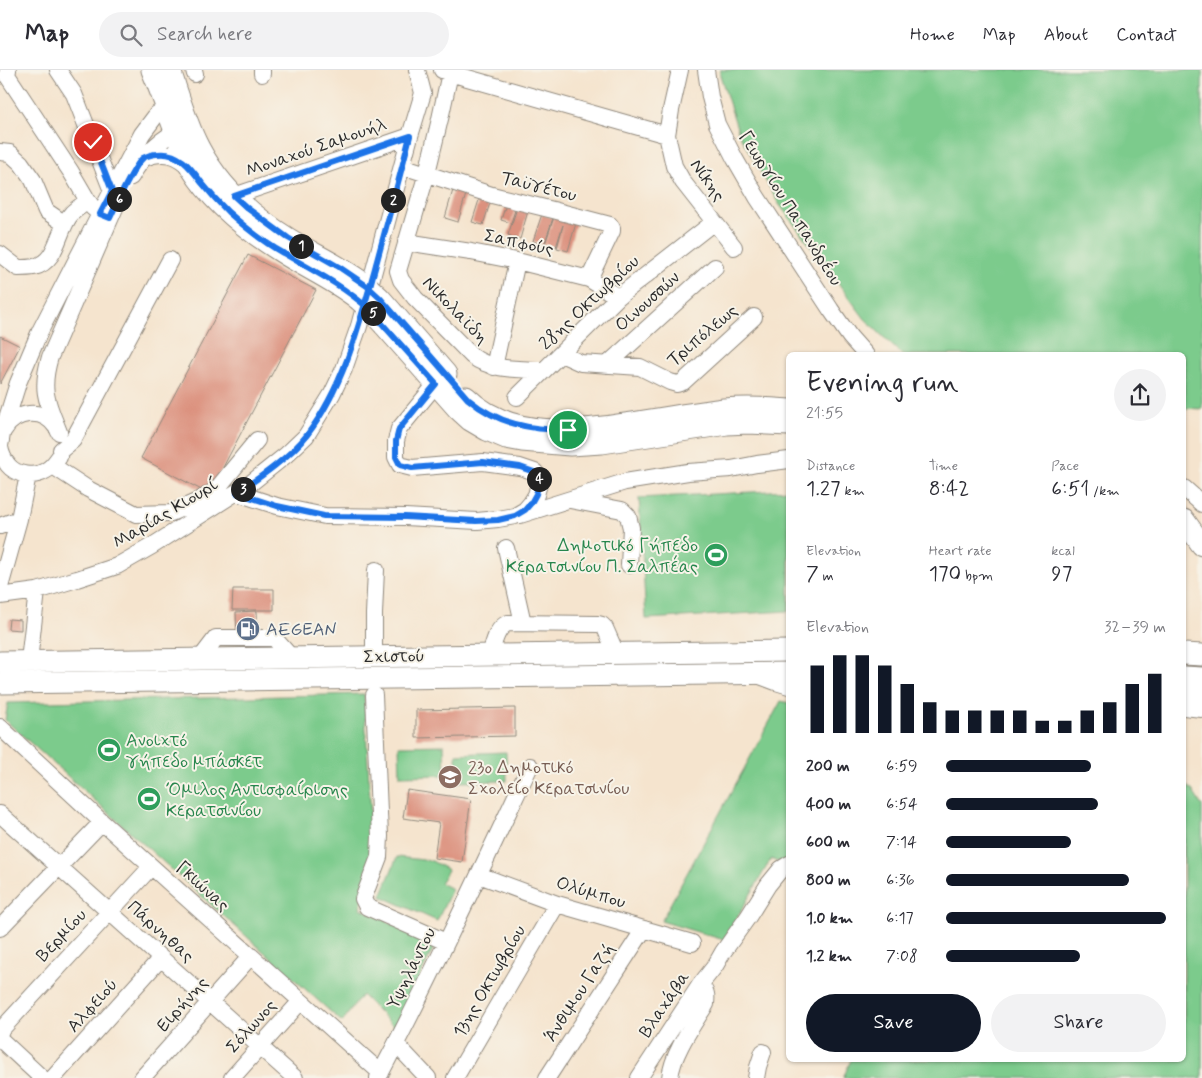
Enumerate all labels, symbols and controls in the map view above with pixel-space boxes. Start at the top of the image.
search box [99,12,449,57]
text: Map [25,19,69,50]
icon: search [117,21,145,49]
text: Search here [157,22,253,47]
text: Home [910,23,955,47]
text: Map [983,23,1016,47]
text: About [1044,23,1088,47]
text: Contact [1116,23,1177,47]
street label: Μοναχού Σαμουήλ [243,113,390,183]
pin [72,121,114,163]
street label: Γεωργίου Παπανδρέου [733,126,848,290]
icon: check [79,128,107,156]
street label: Νίκης [684,155,730,207]
street label: Ταϋγέτου [498,165,579,208]
pin: 6 [106,186,132,212]
pin: 2 [380,188,406,212]
text: 6 [116,190,123,208]
text: 2 [390,191,397,209]
street label: Σαπφούς [482,224,556,262]
pin: 1 [288,234,314,258]
text: 1 [298,237,305,255]
street label: 28ης Οκτωβρίου [534,250,645,356]
street label: Οινουσσών [610,266,685,337]
street label: Νικολαϊδη [417,271,494,350]
street label: Τριπόλεως [662,299,743,372]
pin: 5 [360,300,386,326]
text: 5 [369,304,378,322]
text: Evening run [806,365,959,402]
button: share [1114,369,1166,421]
text: 21:55 [806,403,843,424]
pin [547,409,589,451]
icon: arrive [554,416,582,444]
text: Distance [806,457,855,475]
text: Time [929,457,958,475]
text: Pace [1051,457,1079,475]
pin: 4 [526,466,552,492]
text: 4 [535,470,544,488]
street label: Μαρίας Κιουρί [109,473,223,555]
text: 1.27 [806,475,841,503]
text: 8:42 [929,475,969,503]
text: 6:51 [1051,475,1089,503]
pin: 3 [230,476,256,502]
text: 3 [240,480,247,498]
text: km [841,482,865,500]
text: /km [1089,482,1120,500]
place label: Δημοτικό Γήπεδο Κερατσινίου Π. Σαλπέας [506,534,698,579]
sports icon: Δημοτικό Γήπεδο Κερατσινίου Π. Σαλπέας [703,542,729,568]
text: Elevation [806,542,861,560]
text: Heart rate [929,542,992,560]
text: kcal [1051,542,1075,560]
text: 7 [806,560,819,588]
text: 170 [929,560,961,588]
text: 97 [1051,560,1072,588]
text: m [819,567,834,585]
text: bpm [961,567,993,585]
fuel station icon: AEGEAN [235,616,261,642]
text: Elevation [806,617,869,638]
text: 32–39 m [1104,617,1166,638]
place label: AEGEAN [266,618,337,642]
street label: Σχιστού [363,644,425,670]
place label: Ανοιχτό γήπεδο μπάσκετ [126,729,263,774]
sports icon: Ανοιχτό γήπεδο μπάσκετ [96,737,122,763]
place label: 23o Δημοτικό Σχολείο Κερατσινίου [468,756,629,801]
text: 200 m [806,756,850,777]
text: 6:59 [886,756,918,777]
school or university icon: 23o Δημοτικό Σχολείο Κερατσινίου [437,764,463,790]
place label: Όμιλος Αντισφαίρισης Κερατσινίου [166,778,348,823]
sports icon: Όμιλος Αντισφαίρισης Κερατσινίου [136,786,162,812]
text: 400 m [806,794,851,815]
text: 6:54 [886,794,918,815]
text: 600 m [806,832,850,853]
text: 7:14 [886,832,917,853]
street label: Γκιώνας [170,856,234,917]
text: 800 m [806,870,851,891]
text: 6:36 [886,870,915,891]
street label: Ολύμπου [553,871,629,915]
street label: Πάρνηθας [122,895,199,968]
street label: Βερμίου [31,904,92,967]
text: 1.0 km [806,908,853,929]
text: 6:17 [886,908,914,929]
street label: 13ης Οκτωβρίου [448,921,532,1042]
street label: Υψηλάντου [382,923,442,1013]
street label: Άνθιμου Γαζή [539,939,621,1047]
text: 1.2 km [806,946,852,967]
text: 7:08 [886,946,918,967]
street label: Βλαχάβα [634,967,696,1043]
street label: Ειρήνης [152,972,214,1037]
street label: Αλφειού [62,973,124,1038]
street label: Σόλωνος [221,994,282,1059]
button: Save [806,994,981,1052]
button: Share [991,994,1166,1052]

